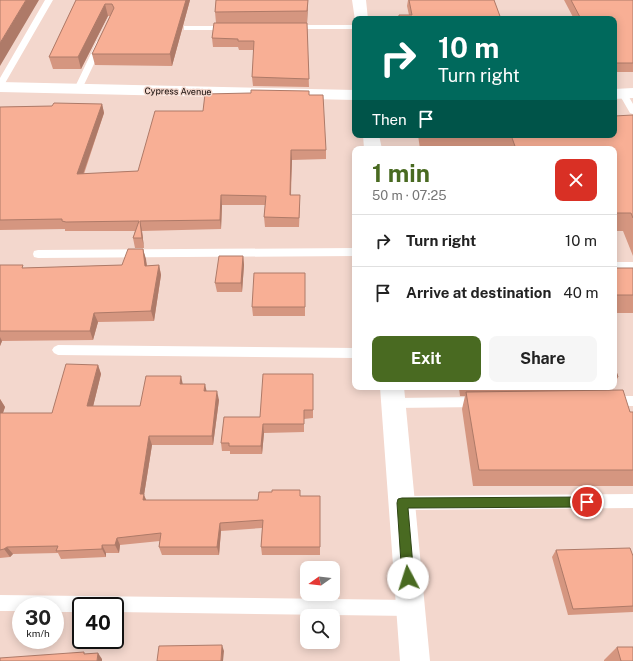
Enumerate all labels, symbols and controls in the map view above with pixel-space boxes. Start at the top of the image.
text: 10 m [438,31,499,64]
icon: right [372,32,424,84]
text: Turn right [438,65,520,86]
street label: Cypress Avenue [144,85,212,97]
icon: arrive [415,108,437,130]
text: Then [372,111,407,128]
text: 1 min [372,159,430,187]
button: close [555,159,597,201]
text: 50 m · 07:25 [372,188,447,203]
icon: right [372,230,394,252]
text: Turn right [406,232,476,249]
text: 10 m [565,232,597,249]
icon: arrive [372,282,394,304]
text: Arrive at destination [406,284,551,301]
text: 40 m [563,284,599,301]
button: Exit [372,336,481,382]
button: Share [489,336,597,382]
pin [570,485,604,519]
icon: arrive [576,491,598,513]
position arrow [387,557,429,599]
north arrow [300,561,340,601]
map controls [300,561,340,649]
speed limit sign: 40 [72,597,124,649]
text: 30 [25,606,51,630]
button: search [300,609,340,649]
text: km/h [26,627,50,639]

